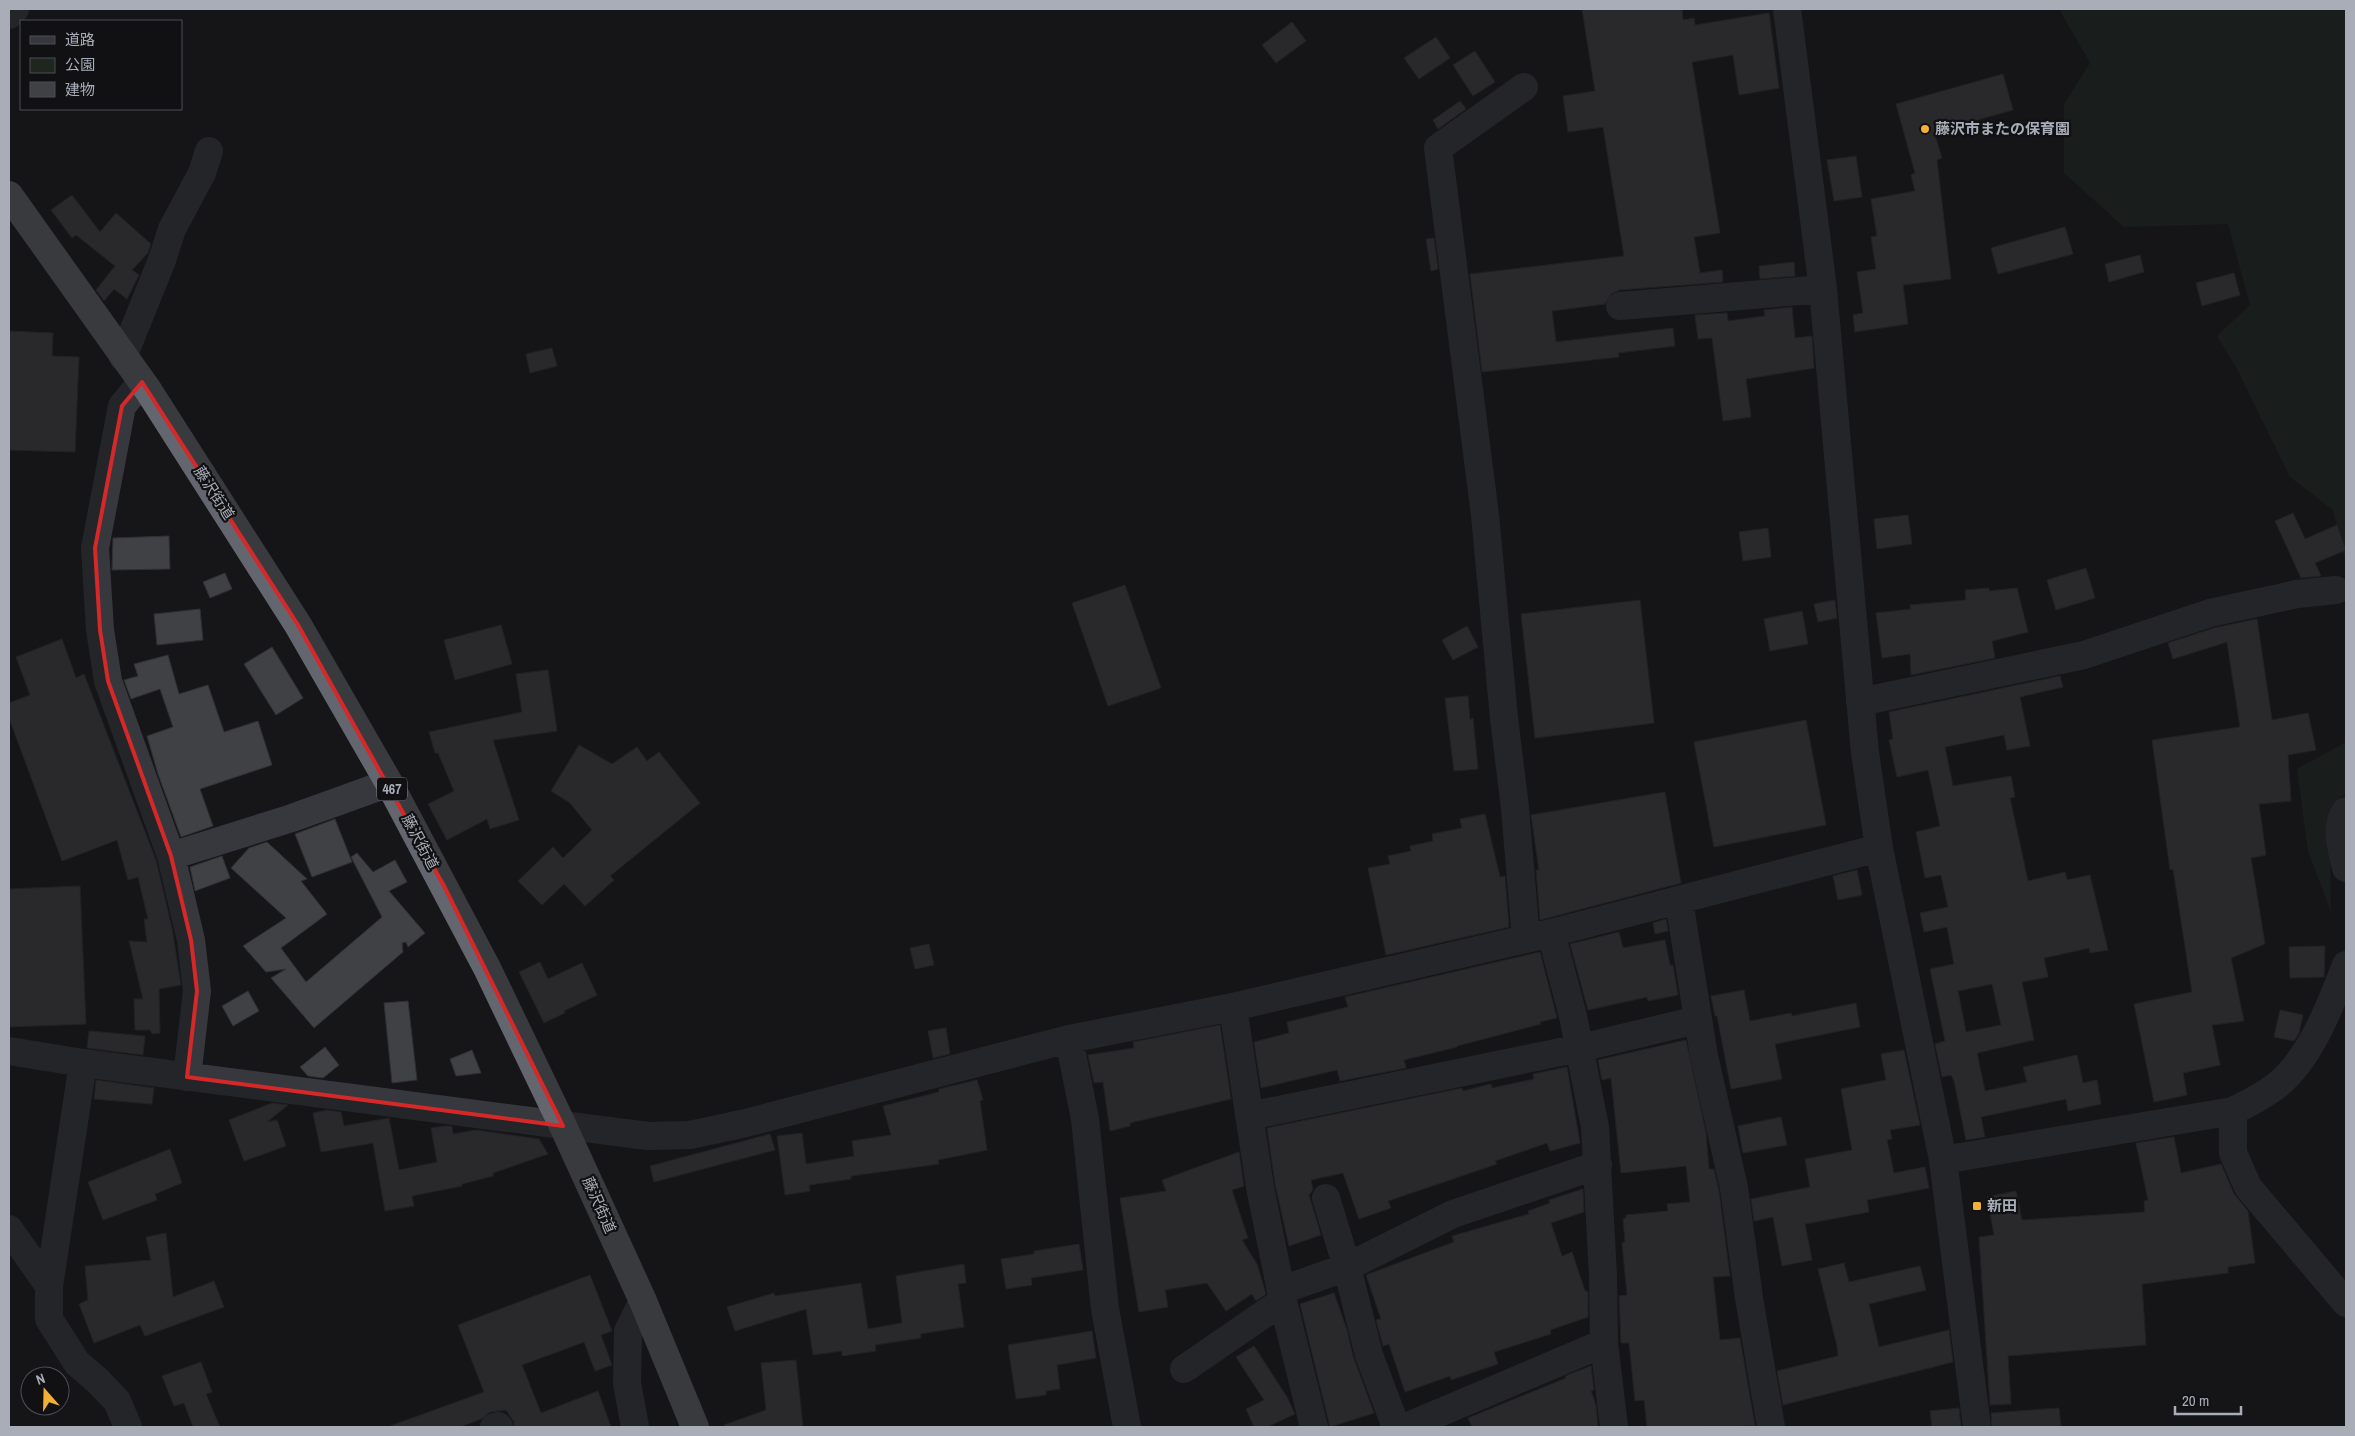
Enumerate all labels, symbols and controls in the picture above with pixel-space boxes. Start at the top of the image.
legend [20,20,182,110]
text: 道路 [65,29,95,50]
text: 公園 [65,54,95,75]
text: 建物 [65,79,95,100]
place label: 藤沢市またの保育園 [1935,118,2070,139]
marker: 藤沢市またの保育園 [1919,123,1931,135]
street label: 藤沢街道 [189,462,240,524]
road number: 467 [377,778,407,801]
street label: 藤沢街道 [397,810,444,873]
street label: 藤沢街道 [578,1173,621,1236]
place label: 新田 [1987,1195,2017,1216]
marker: 新田 [1971,1200,1983,1212]
north arrow [20,1366,70,1416]
text: N [34,1369,48,1389]
scale bar [2175,1384,2241,1416]
text: 20 m [2182,1390,2209,1411]

